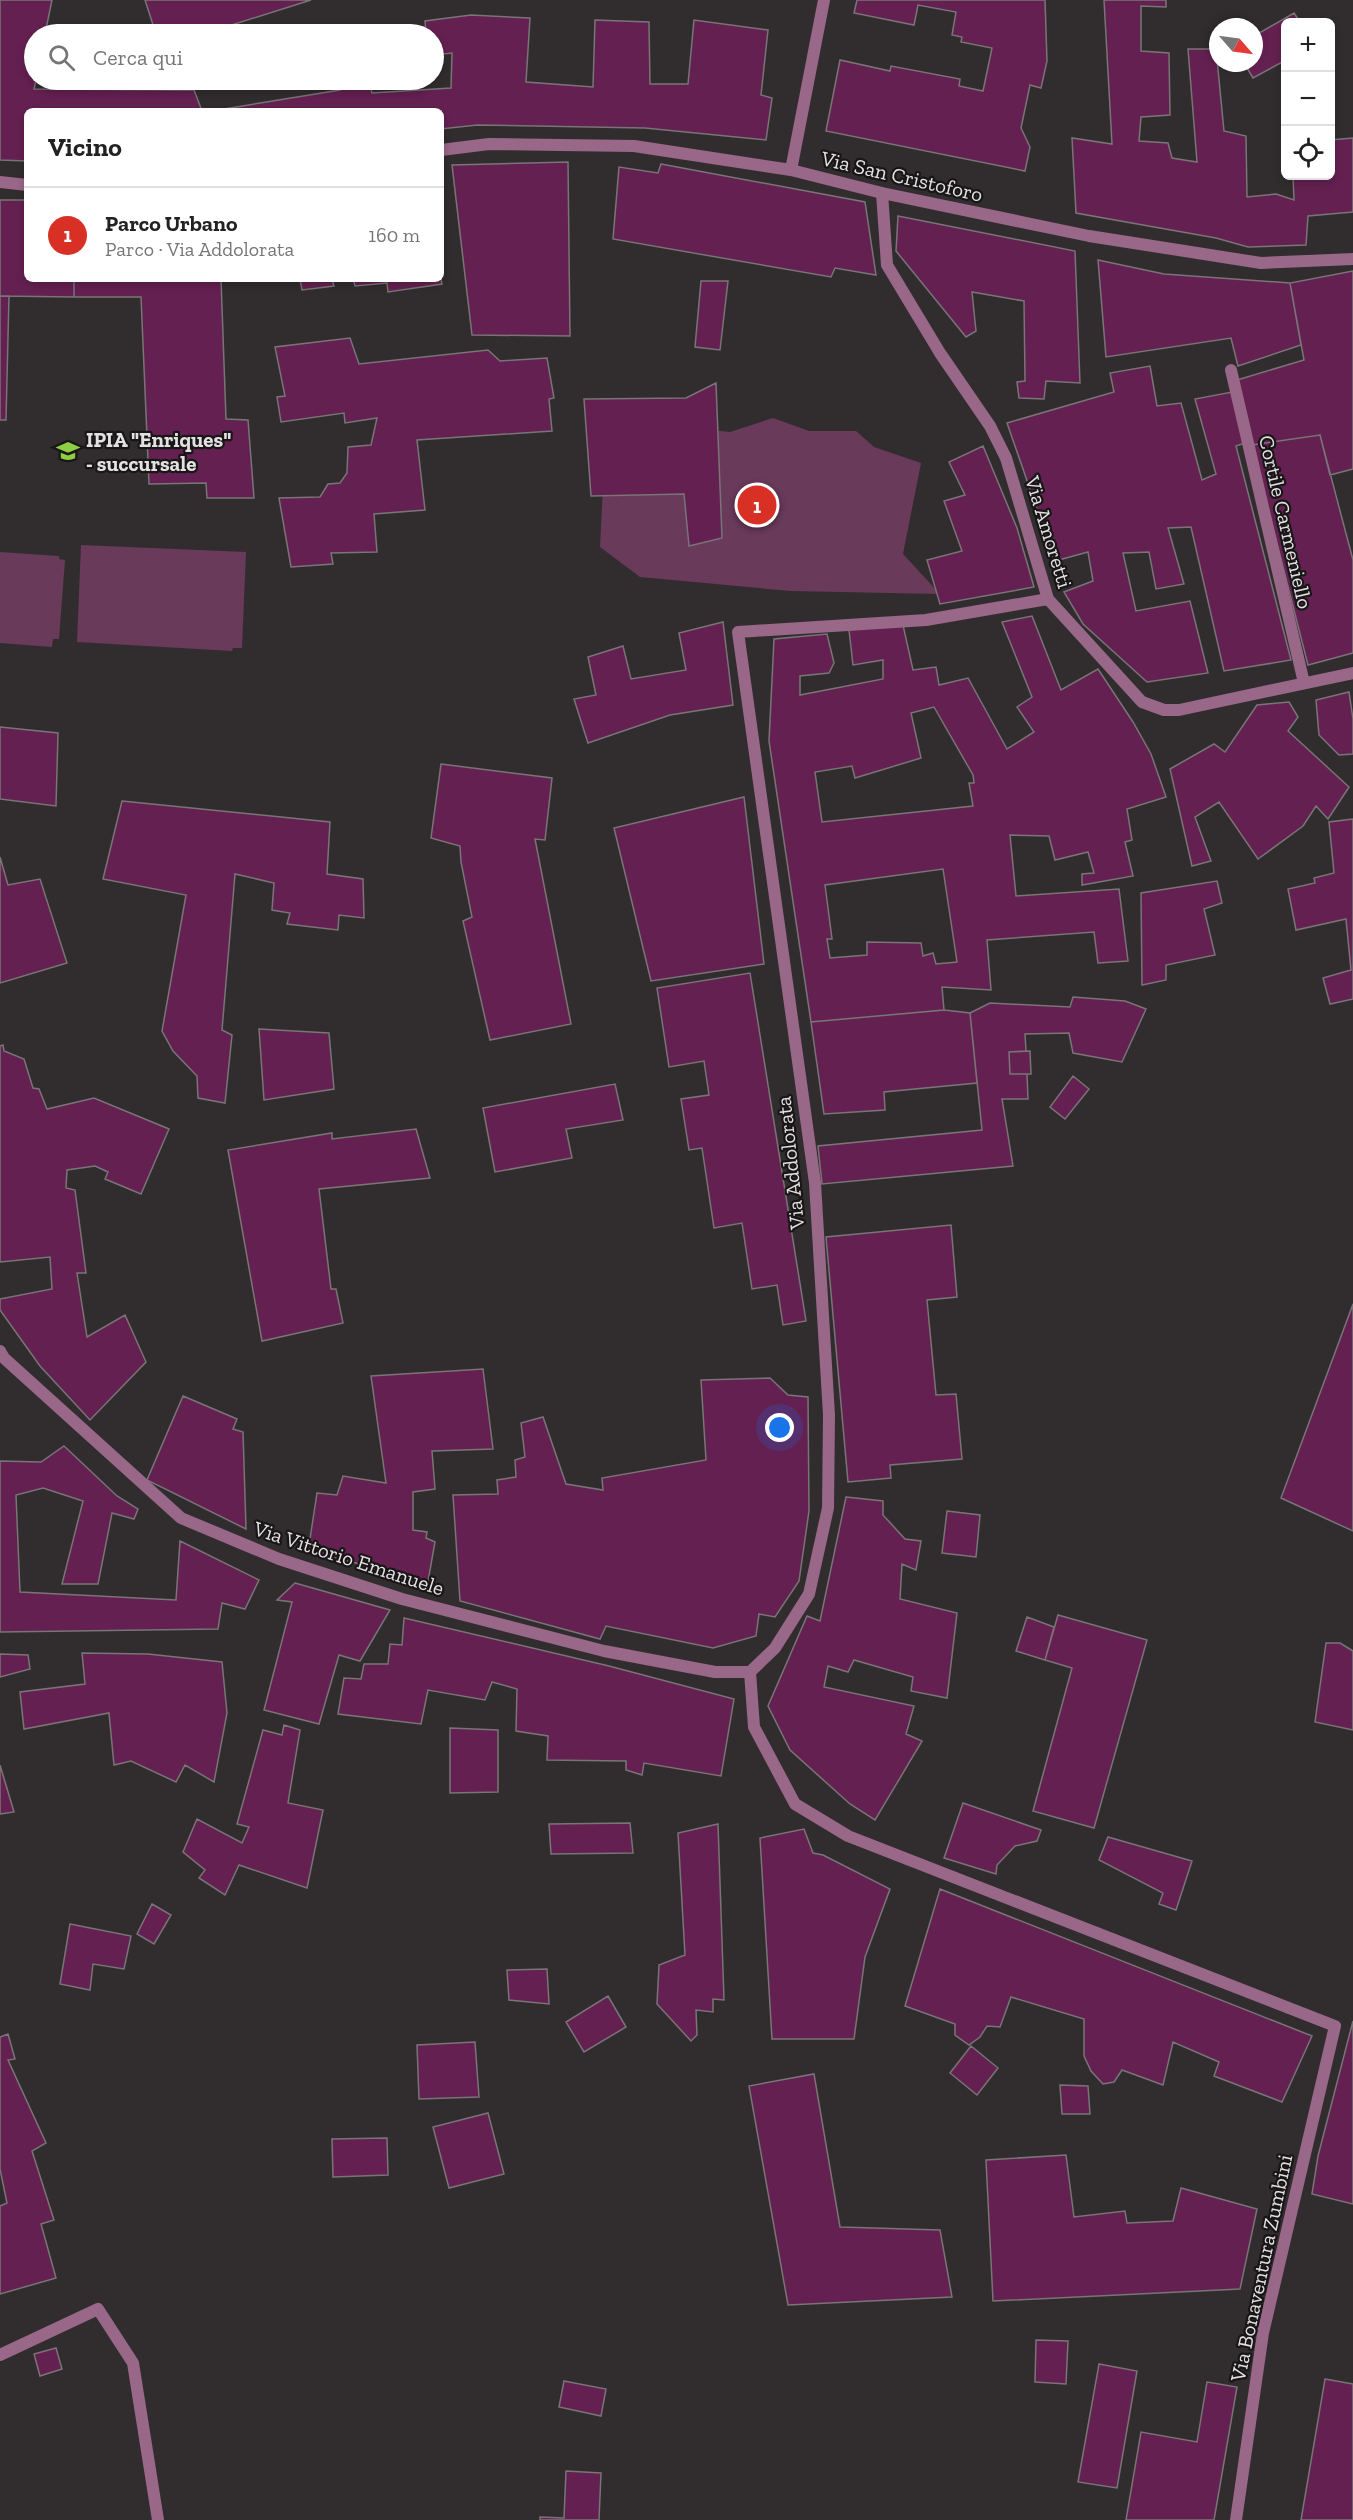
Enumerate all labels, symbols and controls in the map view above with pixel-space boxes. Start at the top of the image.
north arrow [1209,18,1263,72]
map controls [1281,18,1335,180]
button: + [1281,18,1335,72]
search box [24,24,444,90]
icon: search [45,41,78,74]
text: Cerca qui [93,44,183,71]
button: − [1281,72,1335,126]
button: locate [1281,126,1335,180]
text: Vicino [48,131,122,163]
street label: Via San Cristoforo [818,145,985,207]
text: Parco Urbano [105,210,238,237]
text: 1 [63,223,72,247]
text: 160 m [368,223,420,247]
text: Parco · Via Addolorata [105,237,294,261]
place label: IPIA "Enriques" - succursale [86,427,231,476]
street label: Cortile Carmeniello [1254,433,1318,611]
school or university icon: IPIA "Enriques" - succursale [55,438,81,464]
street label: Via Amoretti [1020,472,1078,591]
pin: 1 [738,482,777,528]
street label: Via Addolorata [771,1095,810,1232]
your location [765,1413,794,1442]
street label: Via Vittorio Emanuele [250,1515,447,1601]
street label: Via Bonaventura Zumbini [1224,2152,1297,2385]

